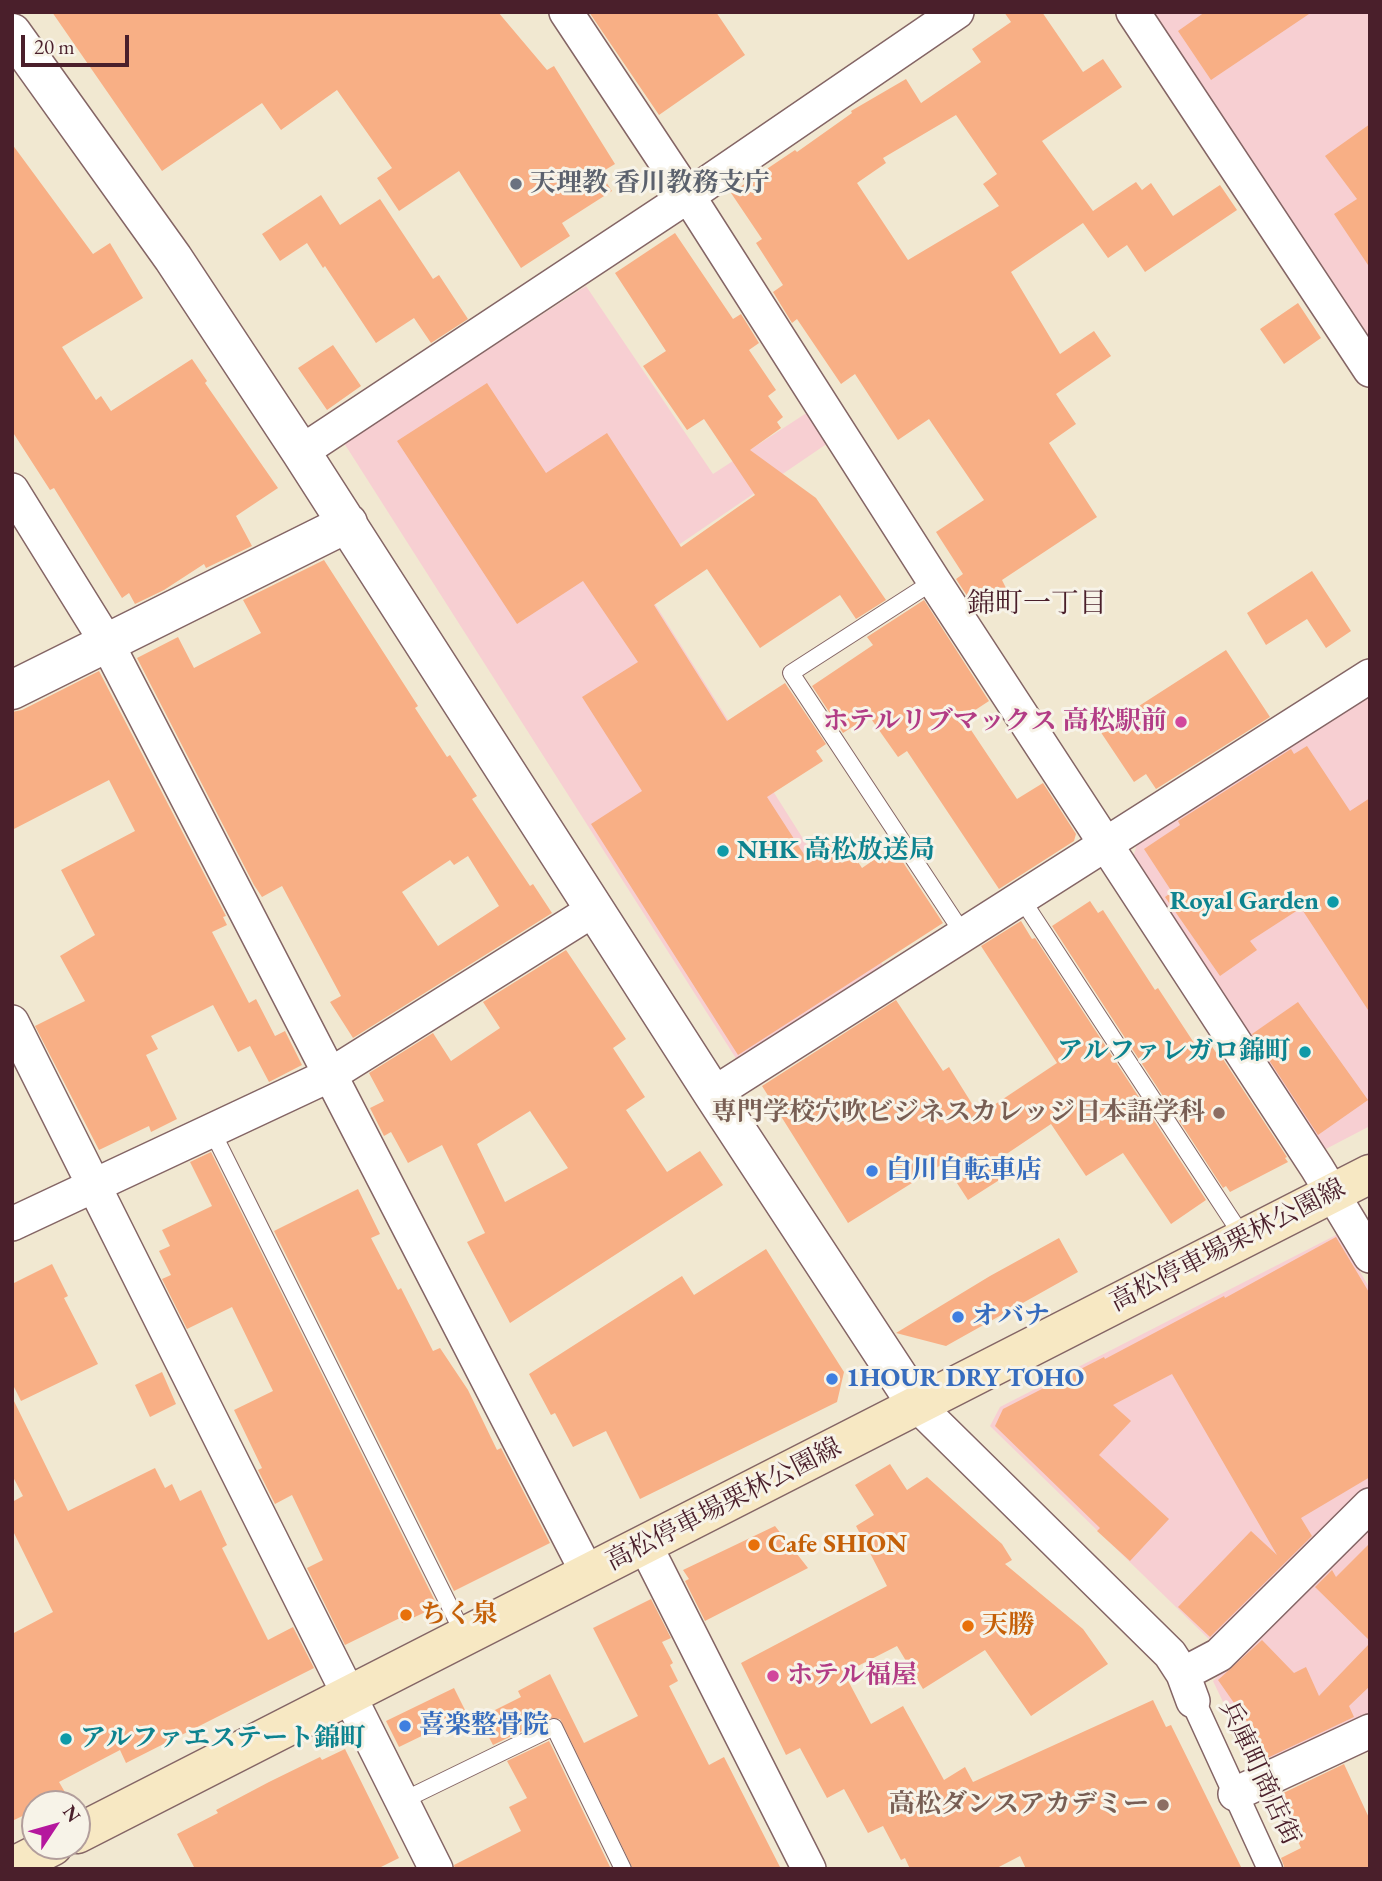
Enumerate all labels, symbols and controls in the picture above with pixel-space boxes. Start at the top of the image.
scale bar [24,21,133,65]
text: 20 m [34,33,75,60]
place label: 天理教 香川教務支庁 [530,168,770,200]
marker: 天理教 香川教務支庁 [508,176,524,192]
district label: 錦町一丁目 [967,587,1107,621]
place label: ホテルリブマックス 高松駅前 [823,706,1167,738]
marker: ホテルリブマックス 高松駅前 [1173,714,1189,730]
place label: NHK 高松放送局 [737,835,935,867]
marker: NHK 高松放送局 [715,843,731,859]
place label: Royal Garden [1170,886,1319,918]
marker: Royal Garden [1325,894,1341,910]
place label: アルファレガロ錦町 [1057,1036,1291,1068]
marker: アルファレガロ錦町 [1297,1044,1313,1060]
place label: 専門学校穴吹ビジネスカレッジ日本語学科 [711,1097,1205,1129]
marker: 専門学校穴吹ビジネスカレッジ日本語学科 [1211,1105,1227,1121]
place label: 白川自転車店 [886,1155,1042,1187]
marker: 白川自転車店 [864,1163,880,1179]
street label: 高松停車場栗林公園線 [1105,1173,1351,1319]
place label: オバナ [972,1301,1050,1333]
marker: オバナ [950,1309,966,1325]
place label: 1HOUR DRY TOHO [846,1363,1084,1395]
marker: 1HOUR DRY TOHO [824,1371,840,1387]
street label: 高松停車場栗林公園線 [601,1432,847,1578]
place label: Cafe SHION [768,1529,907,1561]
marker: Cafe SHION [746,1537,762,1553]
place label: ちく泉 [420,1599,498,1631]
marker: ちく泉 [398,1607,414,1623]
place label: 天勝 [982,1610,1034,1642]
marker: 天勝 [960,1618,976,1634]
place label: ホテル福屋 [787,1660,917,1692]
marker: ホテル福屋 [765,1668,781,1684]
street label: 兵庫町商店街 [1212,1696,1306,1850]
place label: 喜楽整骨院 [419,1710,549,1742]
marker: 喜楽整骨院 [397,1718,413,1734]
place label: アルファエステート錦町 [80,1723,366,1755]
marker: アルファエステート錦町 [58,1731,74,1747]
place label: 高松ダンスアカデミー [889,1789,1149,1821]
north arrow [21,1790,91,1860]
marker: 高松ダンスアカデミー [1155,1797,1171,1813]
text: N [57,1800,86,1827]

